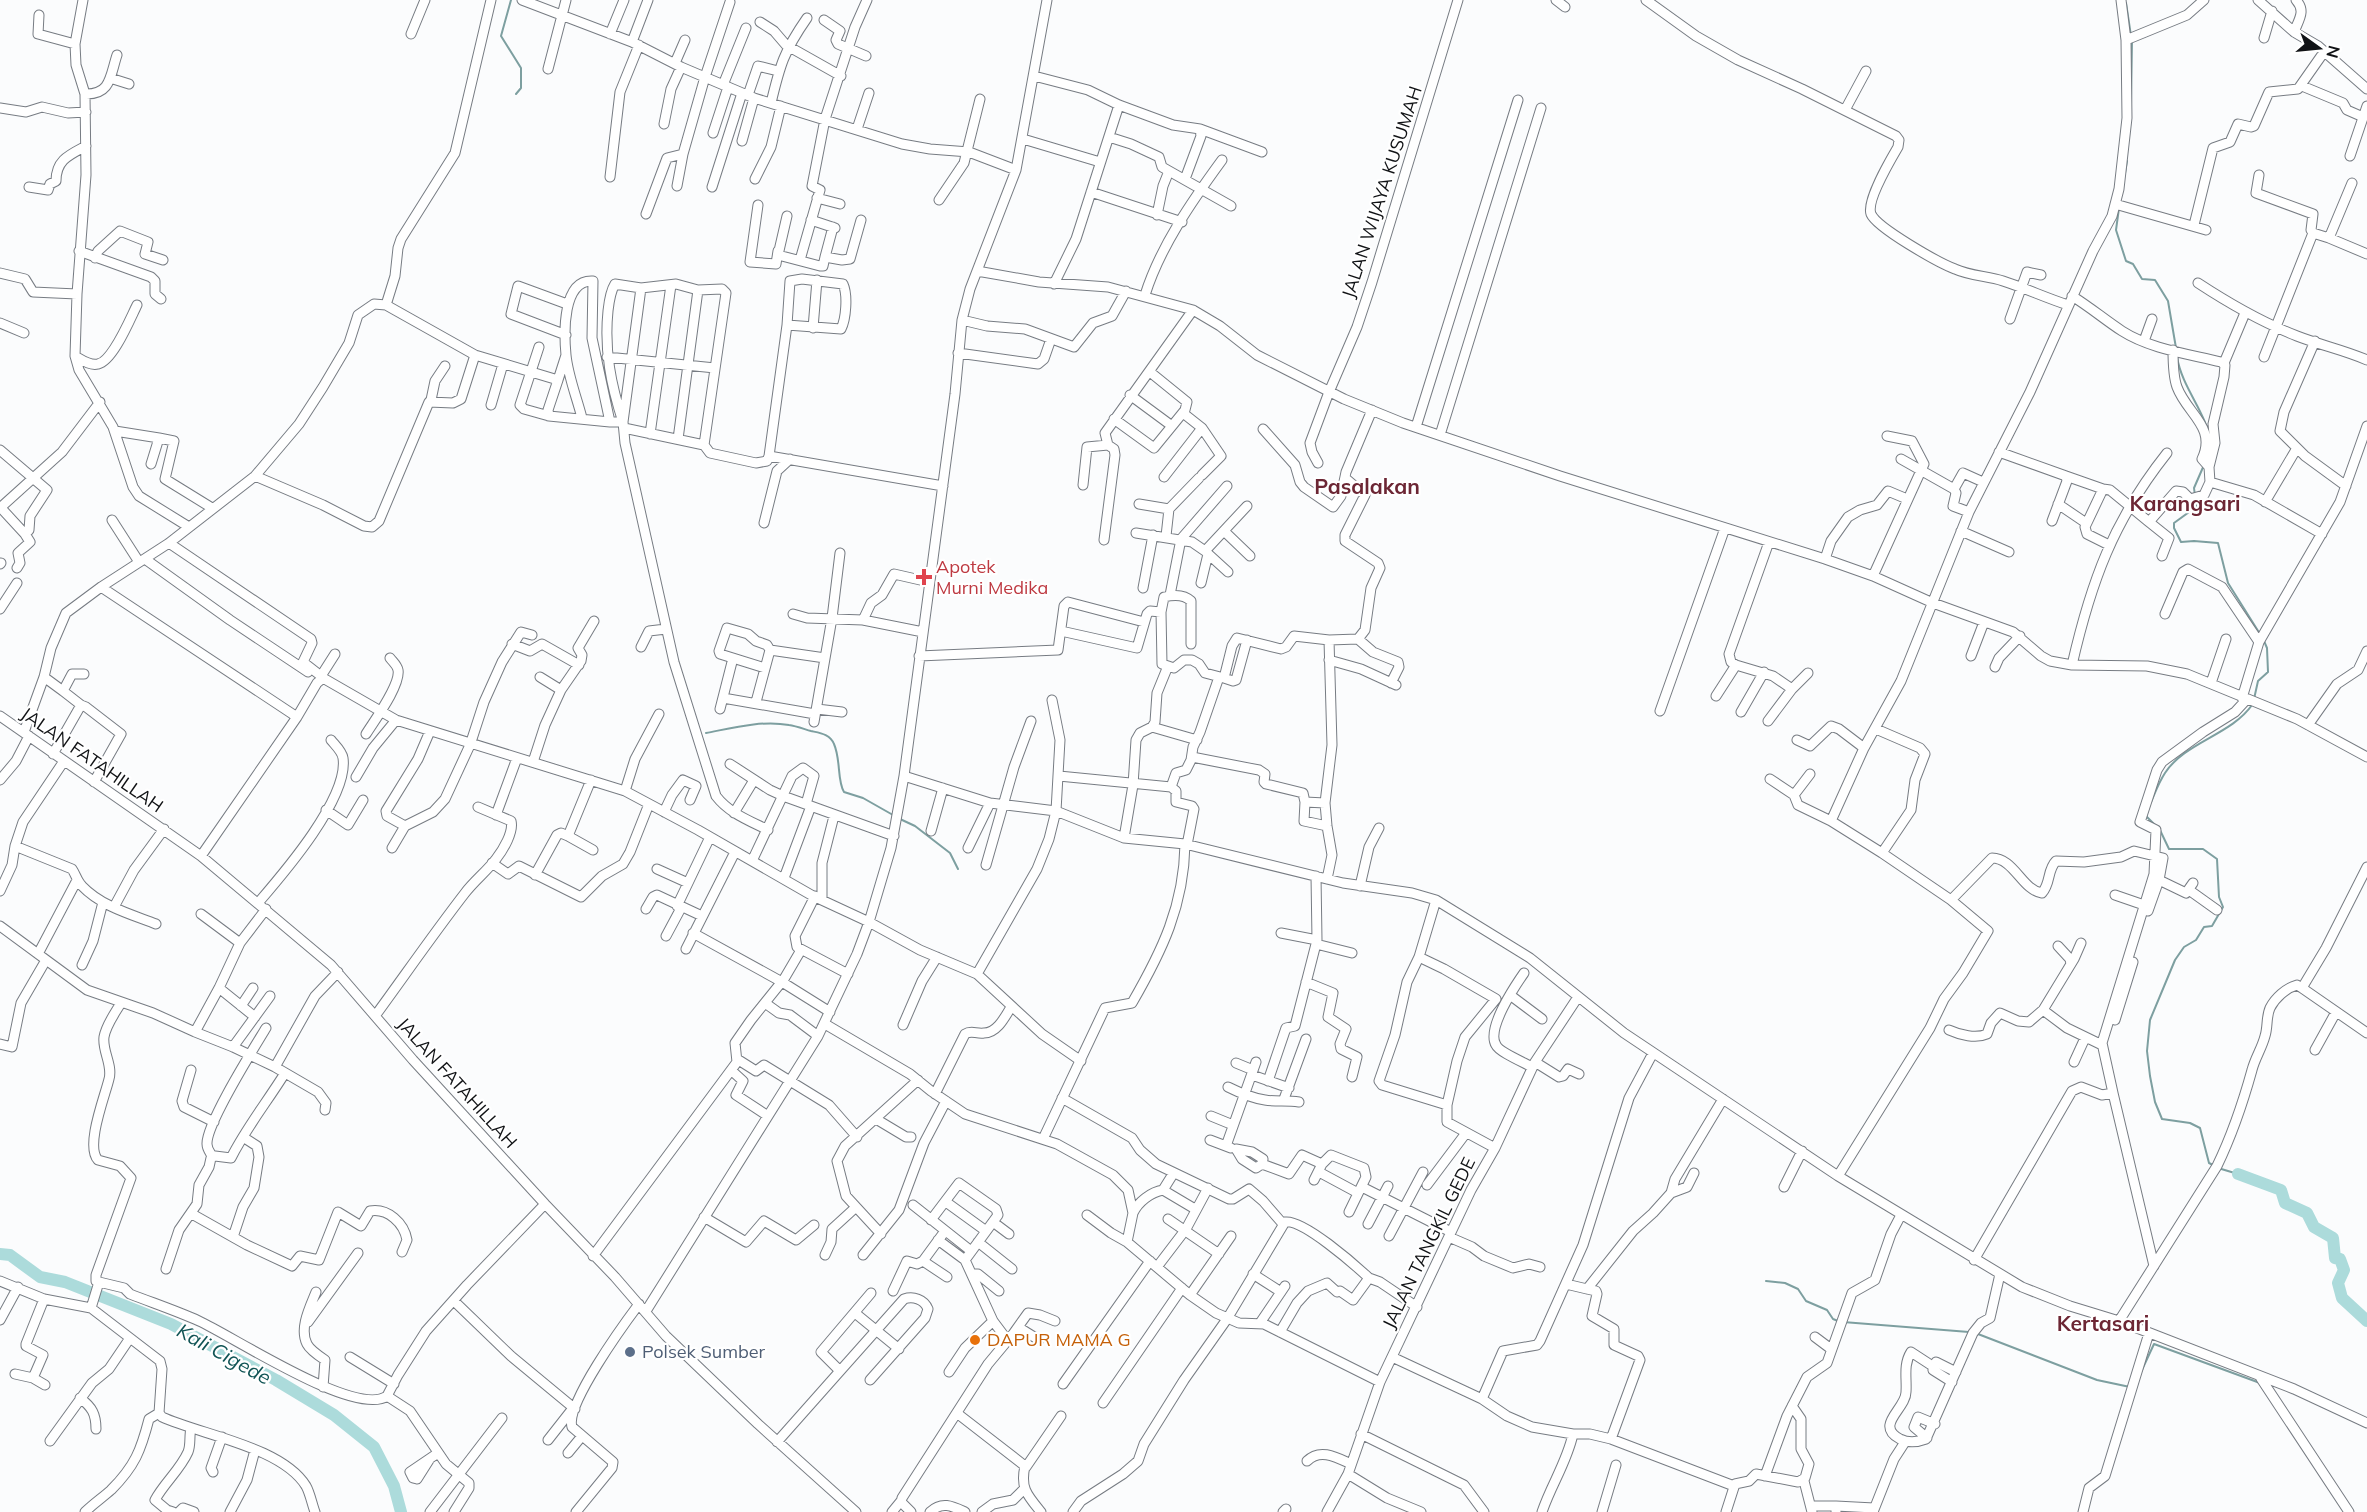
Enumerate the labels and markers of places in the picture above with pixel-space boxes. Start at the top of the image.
place label: Apotek Murni Medika [936,555,1048,599]
marker: Apotek Murni Medika [917,570,931,584]
place label: DAPUR MAMA G [987,1328,1131,1351]
marker: DAPUR MAMA G [968,1333,982,1347]
place label: Polsek Sumber [642,1340,766,1363]
marker: Polsek Sumber [623,1345,637,1359]

